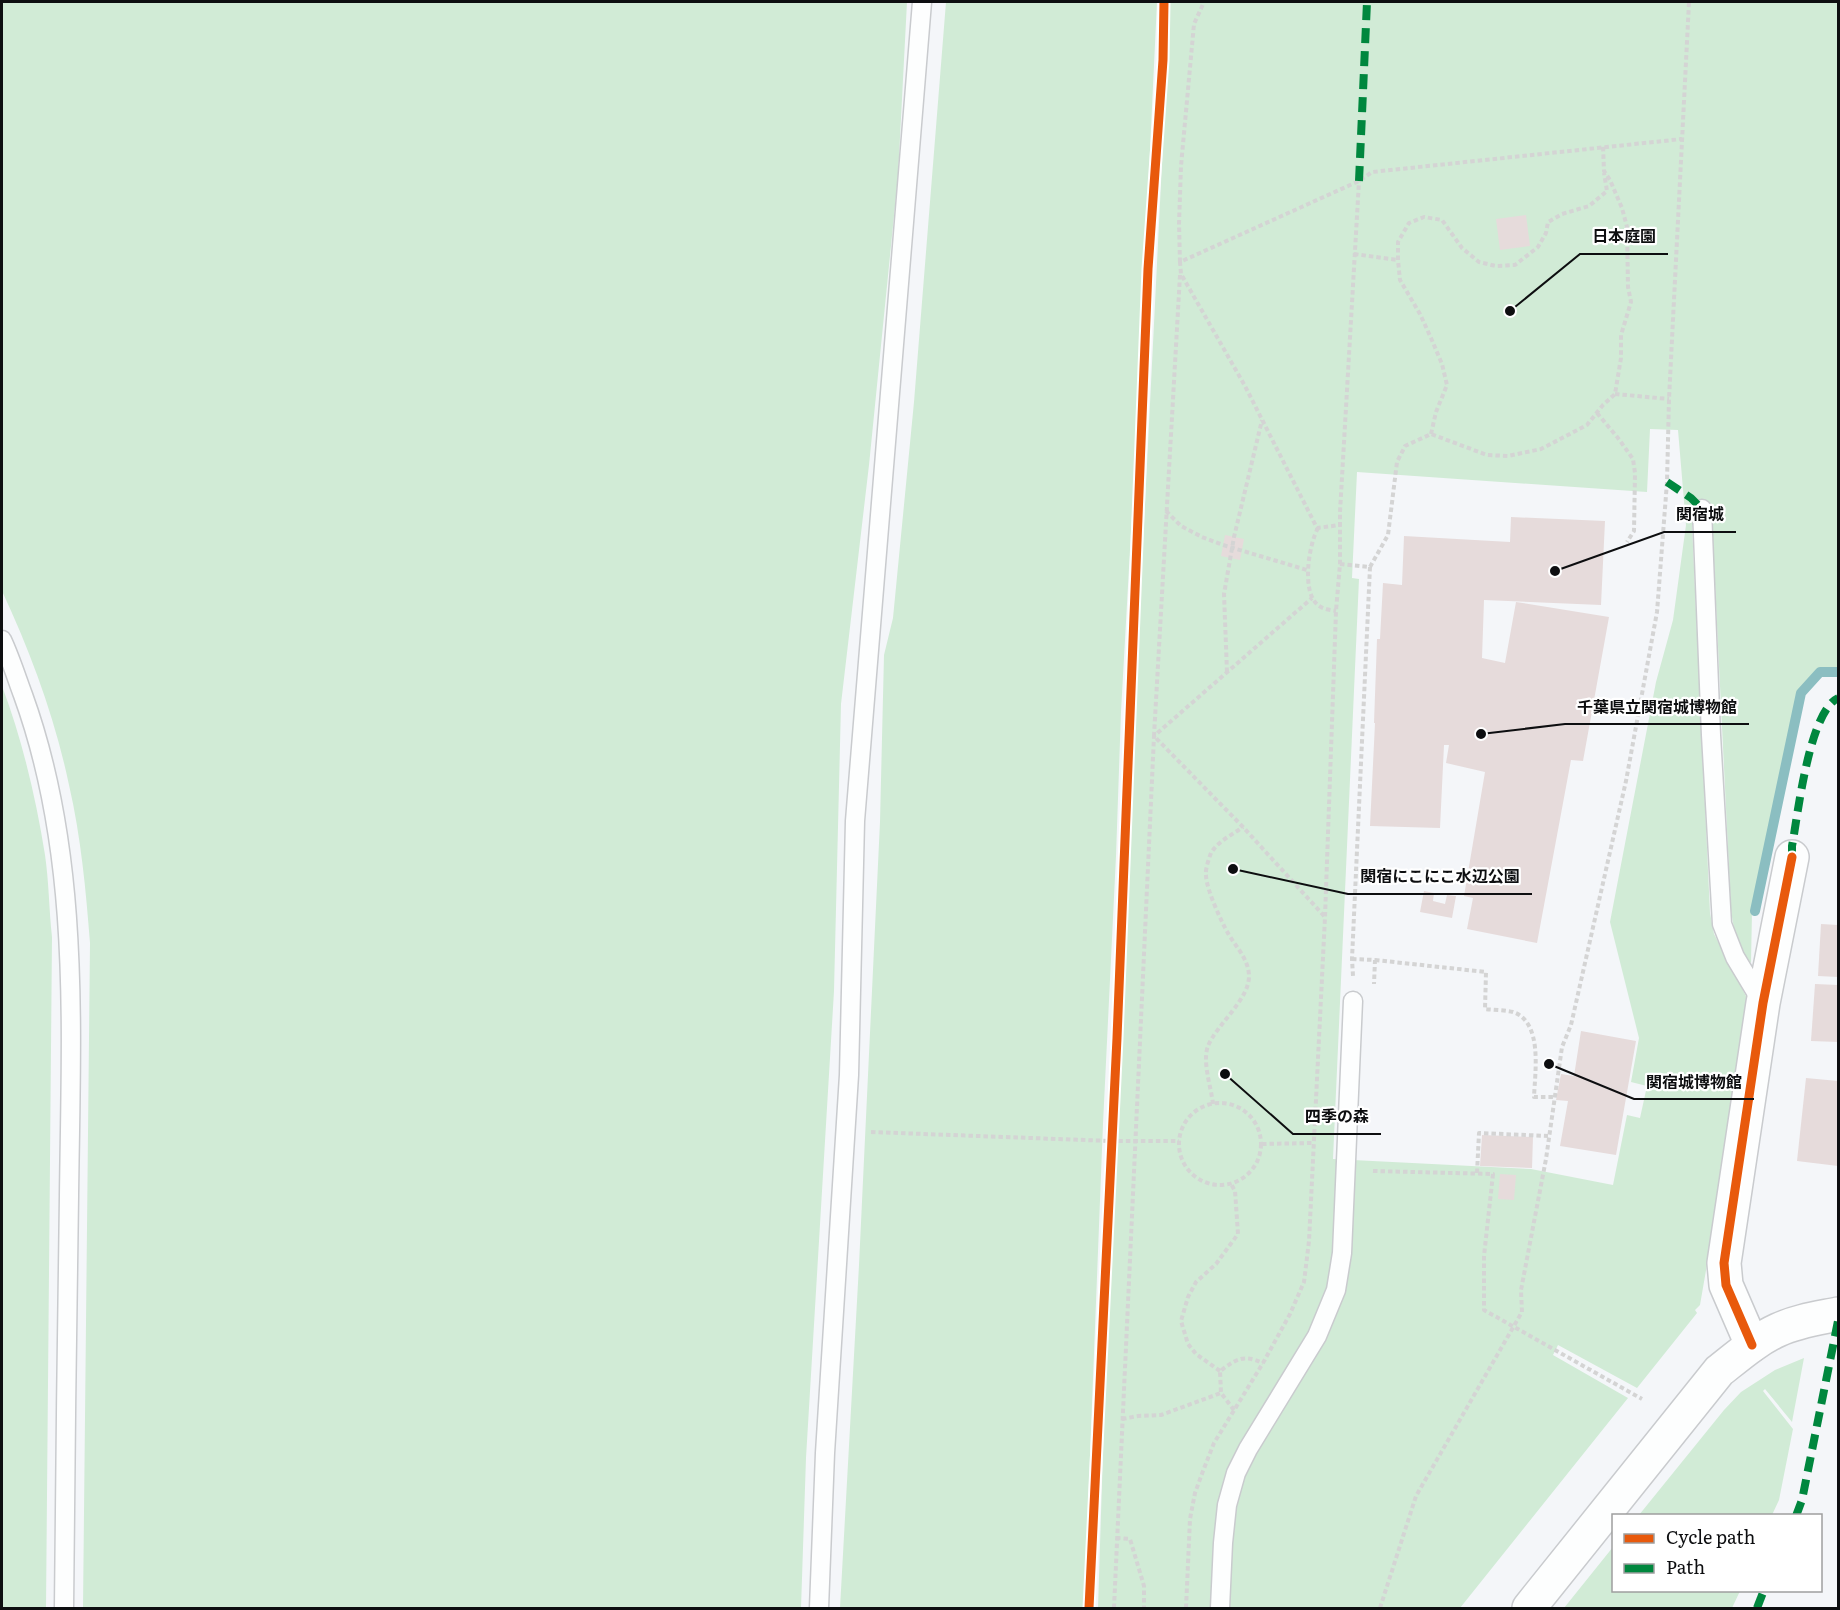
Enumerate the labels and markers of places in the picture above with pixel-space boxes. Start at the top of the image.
callout: 日本庭園 [1580,220,1668,254]
callout: 関宿城 [1664,498,1736,532]
callout: 千葉県立関宿城博物館 [1565,690,1749,724]
callout: 関宿にこにこ水辺公園 [1348,860,1532,894]
callout: 関宿城博物館 [1634,1065,1754,1099]
callout: 四季の森 [1293,1100,1381,1134]

